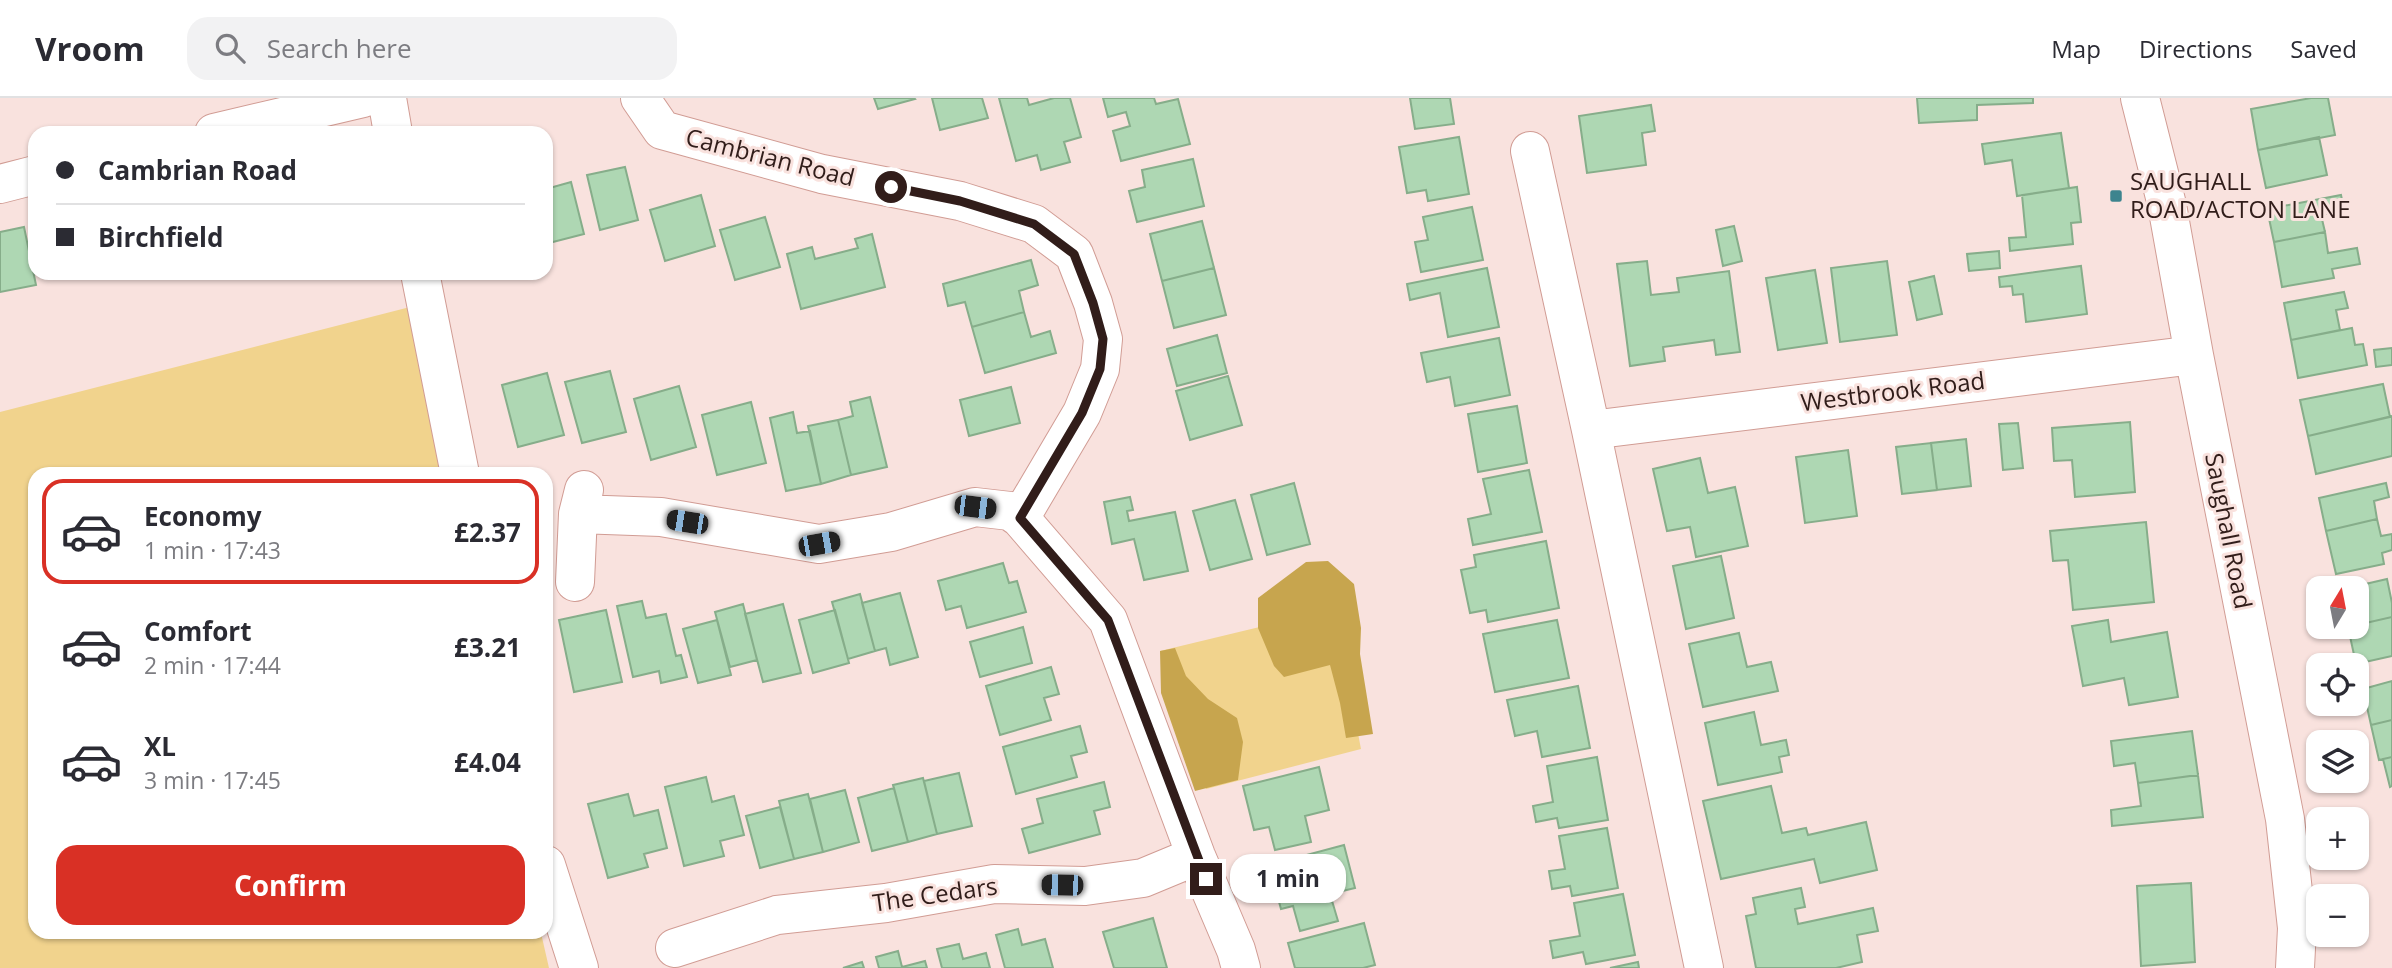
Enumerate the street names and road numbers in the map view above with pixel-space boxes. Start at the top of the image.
street label: Cambrian Road [683,120,858,193]
street label: Westbrook Road [1799,363,1987,418]
street label: Saughall Road [2198,450,2261,611]
street label: The Cedars [870,868,999,919]

